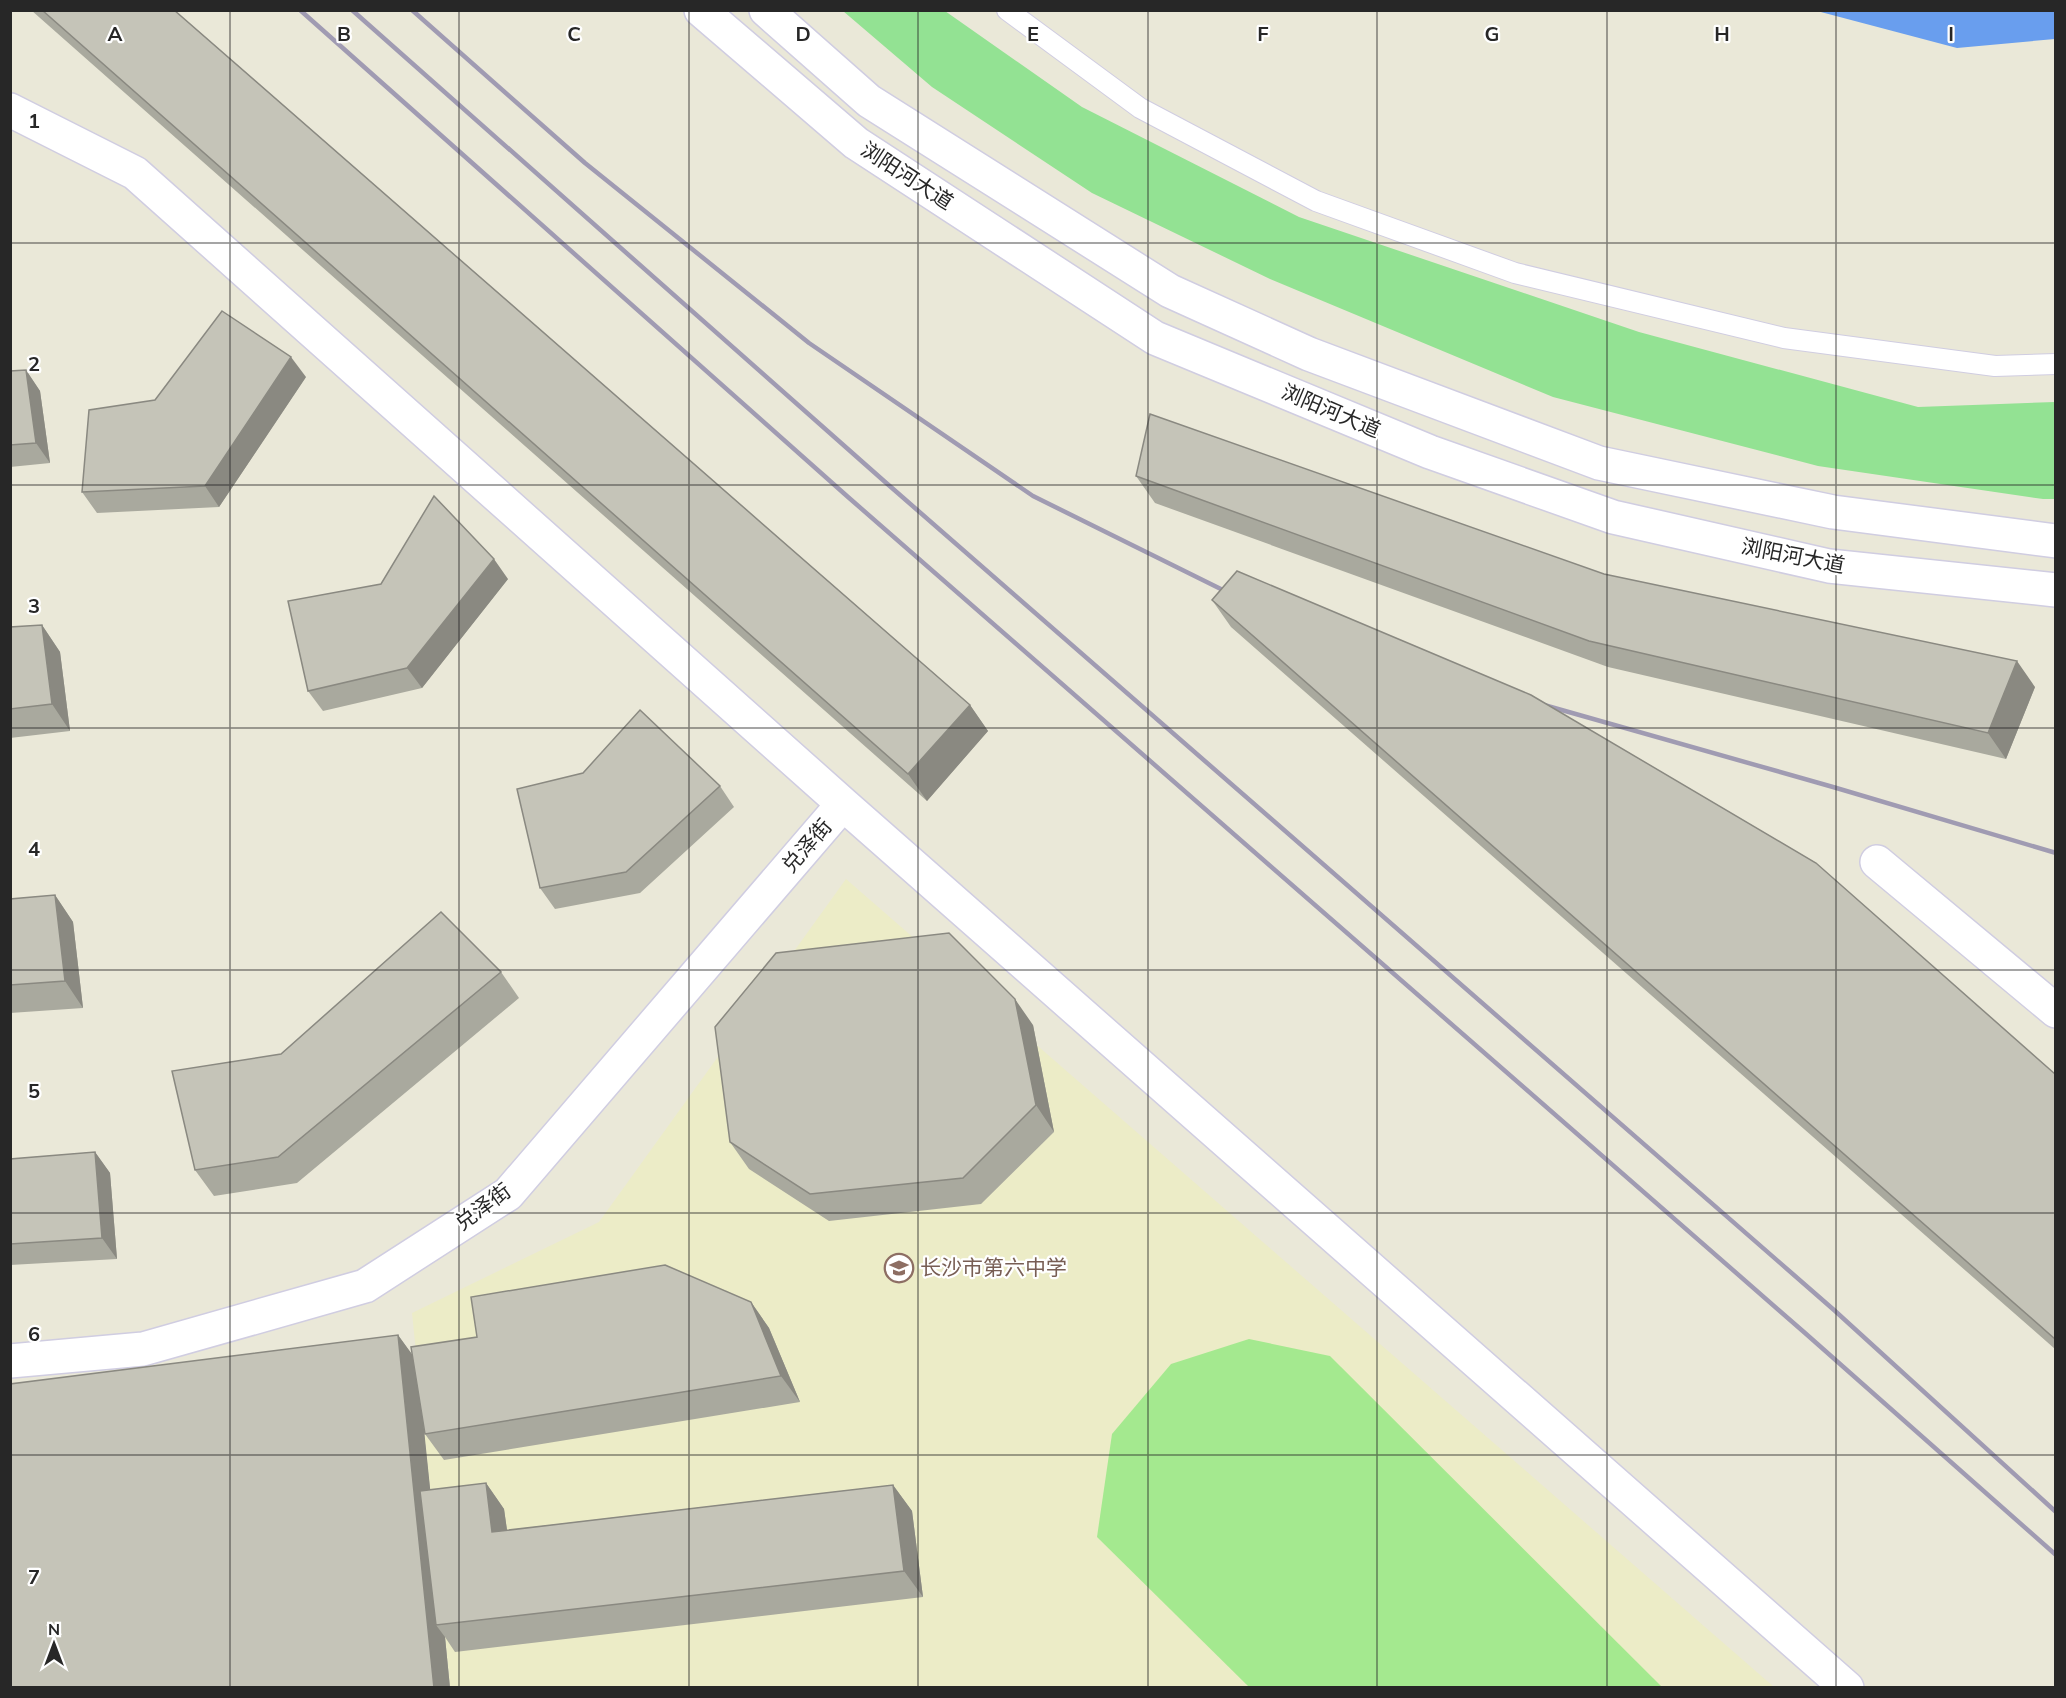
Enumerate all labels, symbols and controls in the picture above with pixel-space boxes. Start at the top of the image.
text: A [108,21,123,46]
text: B [337,21,351,46]
text: C [567,21,581,46]
text: D [795,21,811,46]
text: E [1027,21,1039,46]
text: F [1257,21,1269,46]
text: G [1485,21,1499,46]
text: H [1714,21,1730,46]
text: I [1948,21,1954,46]
text: 1 [28,108,40,133]
street label: 浏阳河大道 [856,136,959,215]
text: 2 [28,351,40,376]
street label: 浏阳河大道 [1278,378,1385,443]
street label: 浏阳河大道 [1739,532,1847,578]
text: 3 [28,593,40,618]
street label: 兑泽街 [776,813,837,878]
text: 4 [28,836,40,861]
text: 5 [28,1078,40,1103]
street label: 兑泽街 [449,1177,516,1235]
school or university icon: 长沙市第六中学 [883,1252,915,1284]
place label: 长沙市第六中学 [920,1254,1067,1280]
text: 6 [28,1321,40,1346]
text: 7 [28,1564,40,1589]
north arrow [24,1614,84,1674]
text: N [48,1619,60,1639]

